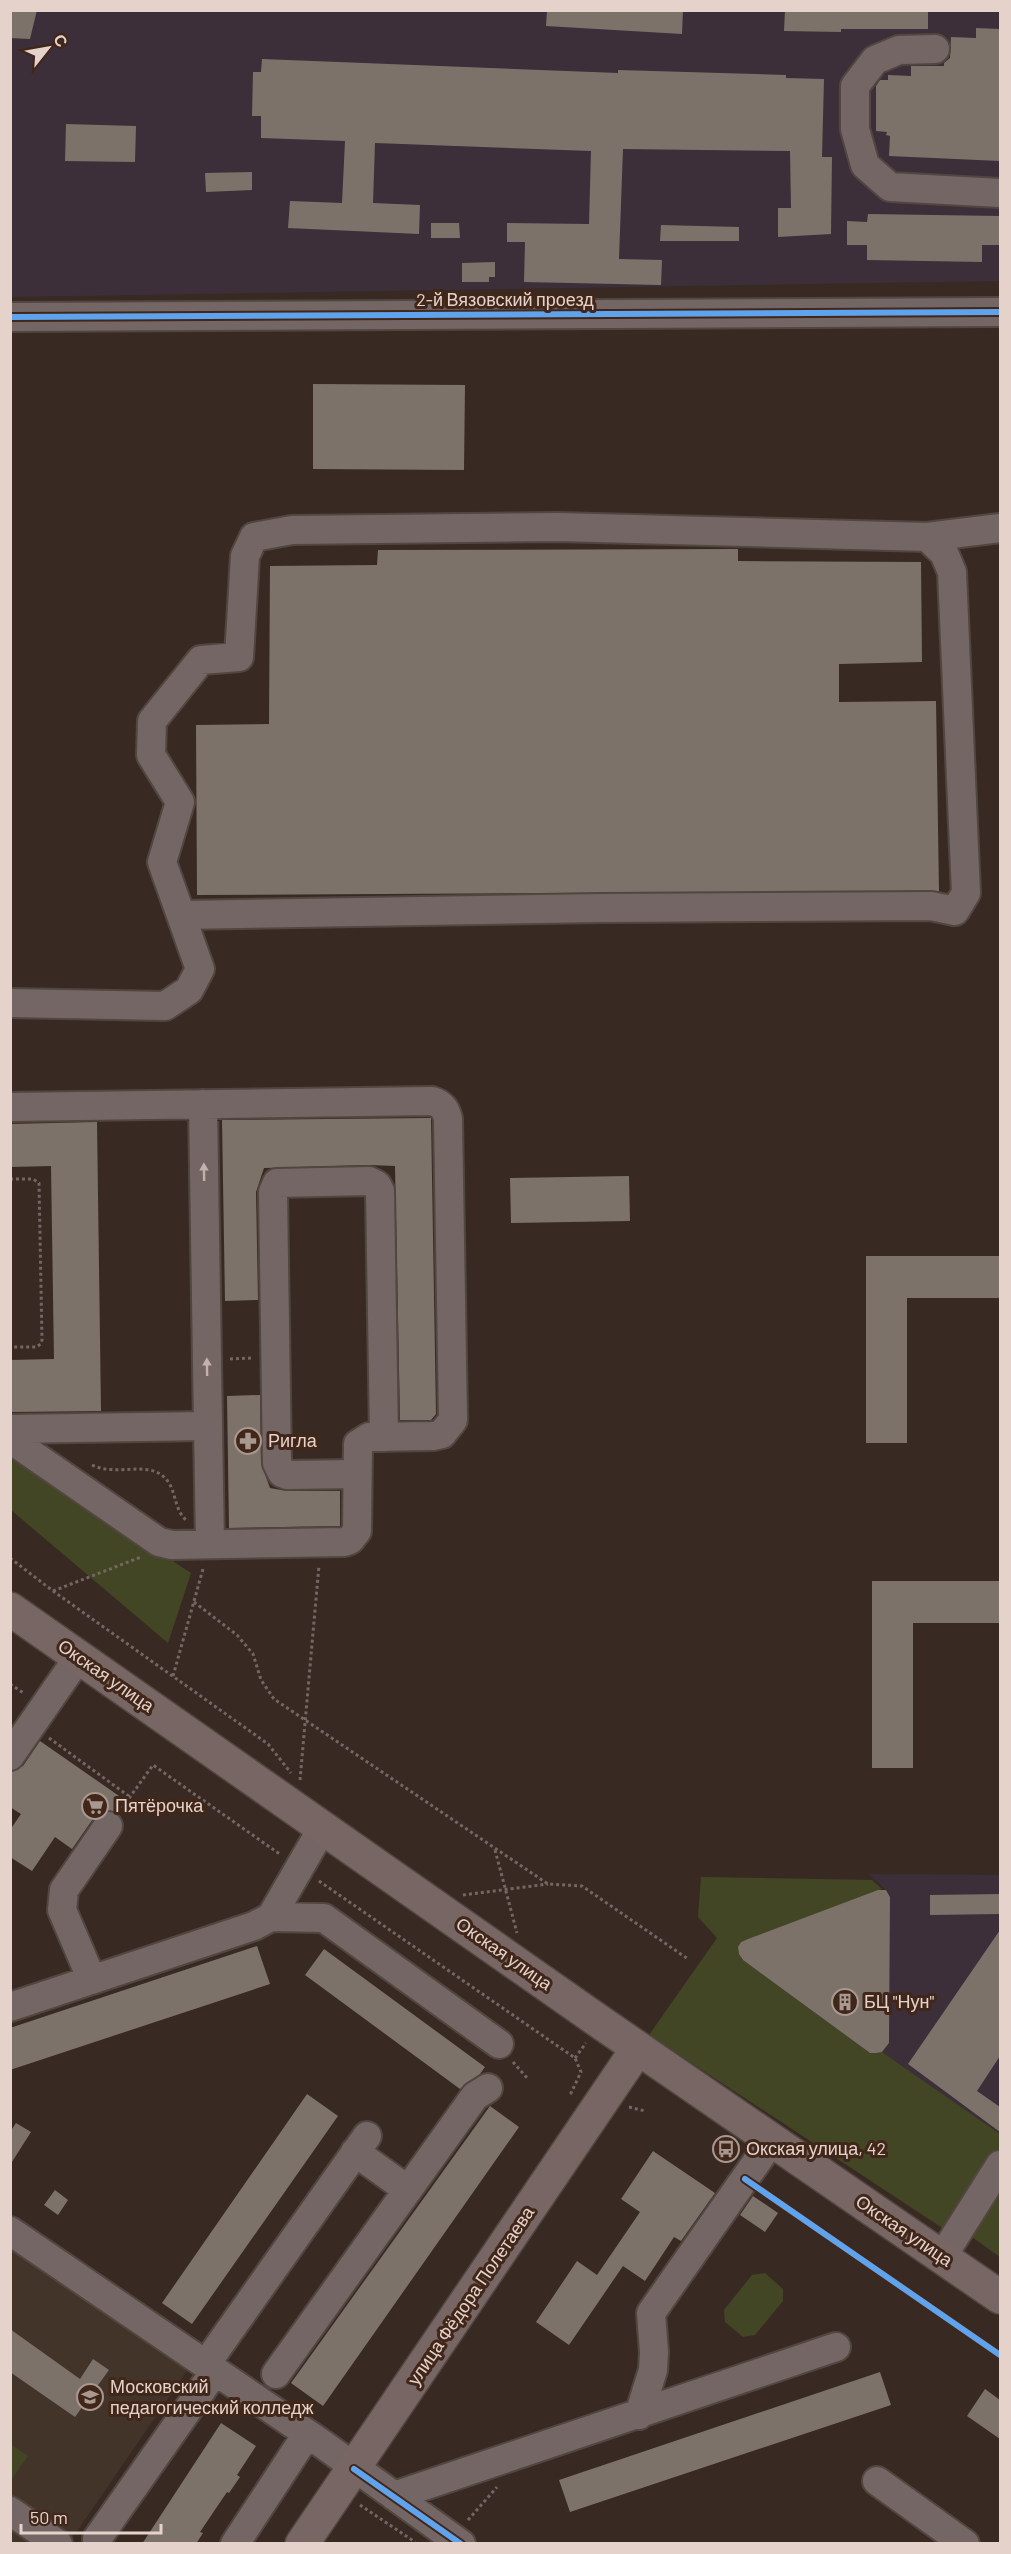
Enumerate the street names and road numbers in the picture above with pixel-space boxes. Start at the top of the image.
street label: 2-й Вязовский проезд [416,288,594,310]
street label: Окская улица [54,1634,160,1717]
street label: Окская улица [452,1912,558,1995]
street label: Окская улица [852,2190,958,2271]
street label: улица Фёдора Полетаева [402,2201,539,2389]

